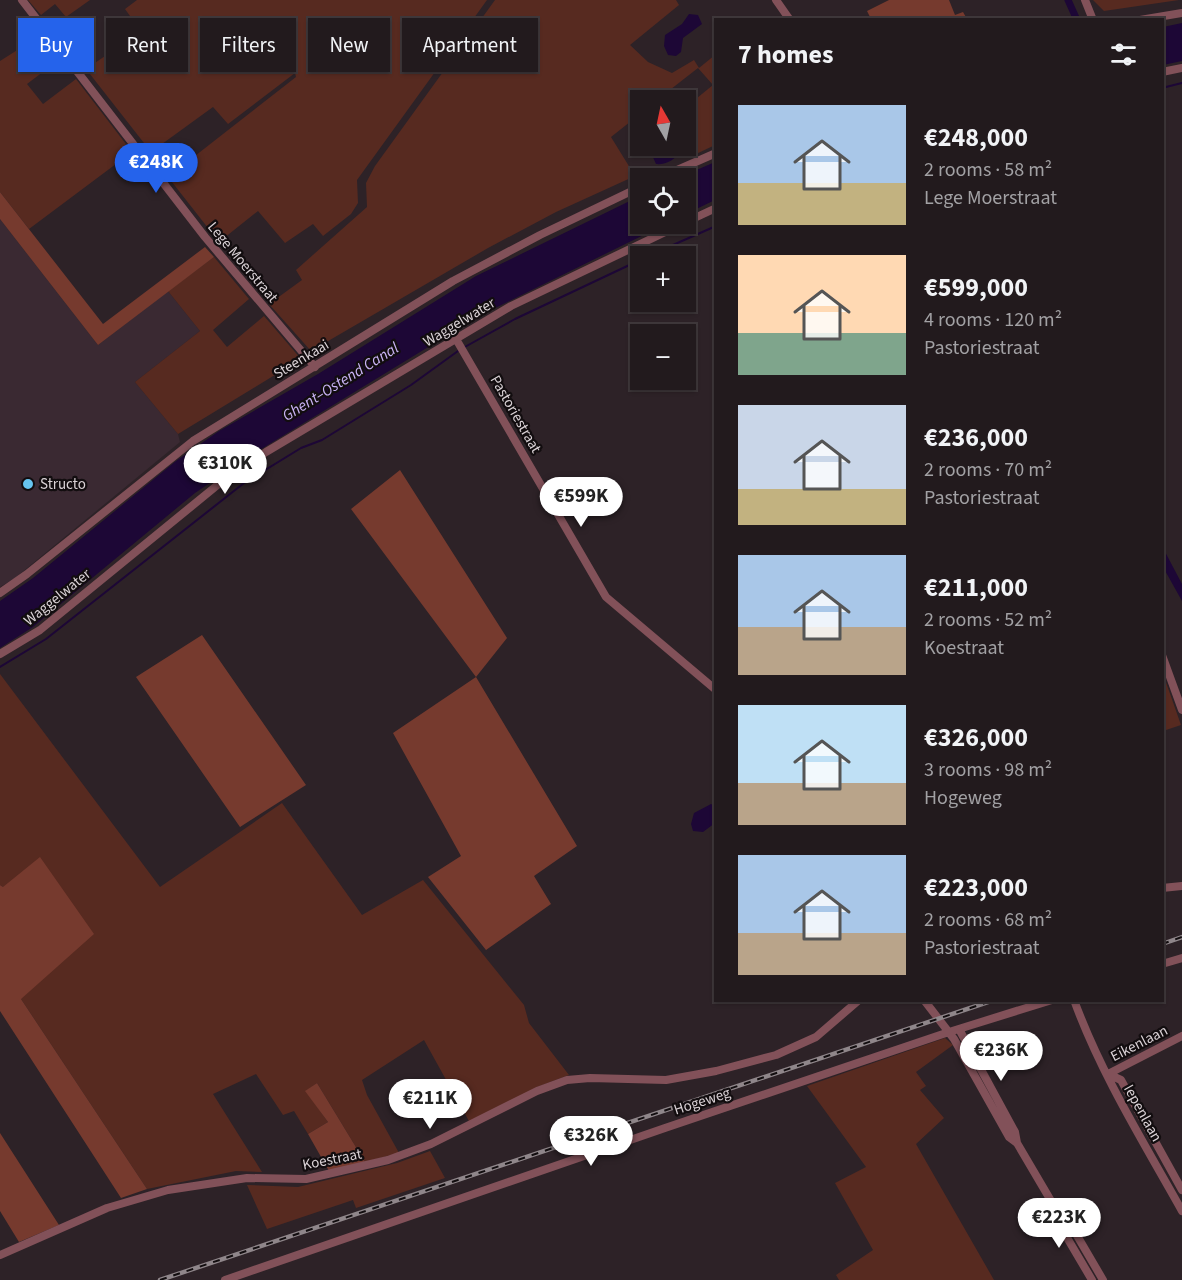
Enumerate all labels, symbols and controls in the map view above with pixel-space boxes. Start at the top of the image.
chip: Buy [18,18,94,72]
chip: Rent [106,18,188,72]
chip: Filters [200,18,296,72]
chip: New [308,18,390,72]
chip: Apartment [402,18,538,72]
text: 7 homes [738,36,833,73]
icon: filters [1107,38,1140,71]
north arrow [630,90,696,156]
map controls [630,90,696,390]
text: €248,000 [924,119,1028,156]
icon: home [786,129,858,201]
pin: €248K [114,143,198,194]
text: €248K [129,148,183,176]
text: 2 rooms · 58 m² [924,156,1052,184]
button: locate [630,168,696,234]
text: Lege Moerstraat [924,184,1057,212]
street label: Lege Moerstraat [203,217,283,307]
button: + [630,246,696,312]
text: €599,000 [924,269,1028,306]
icon: home [786,279,858,351]
street label: Waggelwater [419,292,500,352]
text: 4 rooms · 120 m² [924,306,1062,334]
button: − [630,324,696,390]
text: Pastoriestraat [924,334,1040,362]
street label: Steenkaai [269,335,333,384]
water label: Ghent–Ostend Canal [278,337,403,427]
street label: Pastoriestraat [485,371,546,457]
text: €236,000 [924,419,1028,456]
icon: home [786,429,858,501]
pin: €310K [183,444,267,495]
text: €310K [198,449,252,477]
text: 2 rooms · 70 m² [924,456,1052,484]
place label: Structo [40,474,86,495]
marker: Structo [21,477,35,491]
pin: €599K [539,477,623,528]
text: €599K [554,482,608,510]
text: Pastoriestraat [924,484,1040,512]
street label: Waggelwater [19,563,96,631]
text: €211,000 [924,569,1028,606]
icon: home [786,579,858,651]
text: 2 rooms · 52 m² [924,606,1052,634]
text: Koestraat [924,634,1004,662]
text: €326,000 [924,719,1028,756]
icon: home [786,729,858,801]
text: 3 rooms · 98 m² [924,756,1052,784]
text: Hogeweg [924,784,1002,812]
text: €223,000 [924,869,1028,906]
icon: home [786,879,858,951]
text: 2 rooms · 68 m² [924,906,1052,934]
text: Pastoriestraat [924,934,1040,962]
street label: Eikenlaan [1107,1020,1171,1067]
pin: €236K [959,1031,1043,1082]
text: €236K [974,1036,1028,1064]
pin: €211K [388,1079,472,1130]
street label: Iepenlaan [1118,1081,1167,1146]
street label: Hogeweg [671,1082,734,1120]
text: €211K [403,1084,457,1112]
pin: €326K [549,1116,633,1167]
text: €326K [564,1121,618,1149]
street label: Koestraat [301,1143,364,1176]
pin: €223K [1017,1198,1101,1249]
text: €223K [1032,1203,1086,1231]

